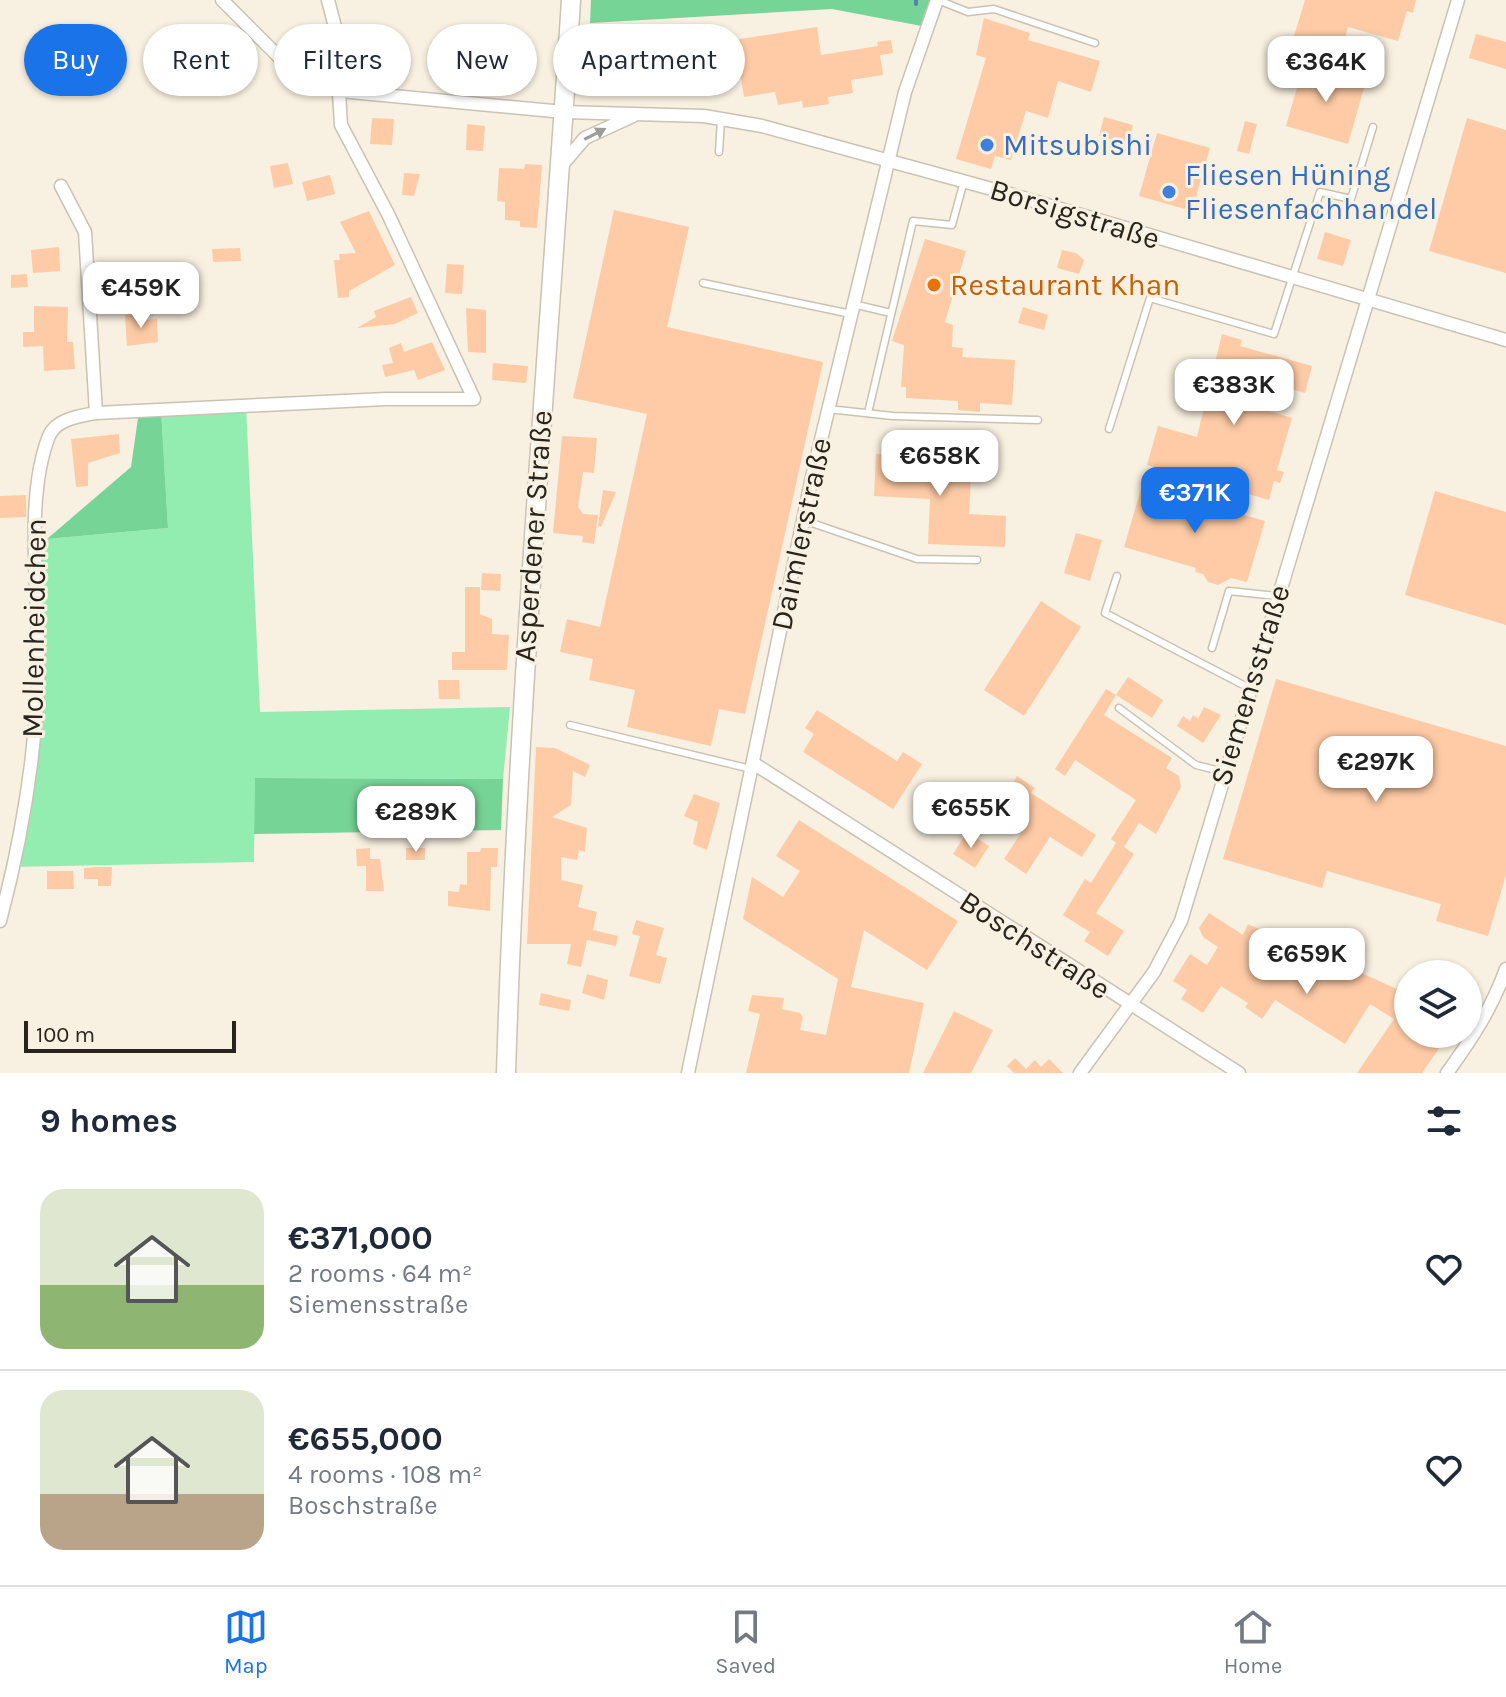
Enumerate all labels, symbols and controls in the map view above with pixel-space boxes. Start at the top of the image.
chip: Buy [24,24,127,96]
chip: Rent [143,24,258,96]
chip: Filters [274,24,411,96]
chip: New [427,24,537,96]
chip: Apartment [553,24,745,96]
pin: €364K [1270,36,1382,104]
text: €364K [1286,46,1366,77]
place label: Mitsubishi [1003,127,1152,163]
one-way arrow [584,128,607,141]
marker: Mitsubishi [978,136,996,154]
place label: Fliesen Hüning Fliesenfachhandel [1185,157,1437,227]
street label: Borsigstraße [986,171,1164,257]
marker: Fliesen Hüning Fliesenfachhandel [1160,183,1178,201]
pin: €459K [85,262,197,330]
place label: Restaurant Khan [950,267,1180,303]
text: €459K [101,272,181,303]
marker: Restaurant Khan [925,276,943,294]
pin: €383K [1178,359,1290,427]
text: €383K [1193,369,1275,400]
street label: Asperdener Straße [506,409,560,663]
pin: €658K [884,430,996,498]
street label: Daimlerstraße [763,434,839,634]
text: €658K [899,440,981,471]
pin: €371K [1139,467,1251,535]
text: €371K [1159,477,1231,508]
street label: Mollenheidchen [14,518,54,738]
street label: Siemensstraße [1202,580,1298,790]
pin: €297K [1320,736,1432,804]
text: €297K [1337,746,1415,777]
pin: €655K [915,782,1027,850]
pin: €289K [360,786,472,854]
text: €655K [931,792,1011,823]
text: €289K [375,796,457,827]
street label: Boschstraße [953,883,1117,1007]
pin: €659K [1251,928,1363,996]
text: €659K [1267,938,1347,969]
map controls [1394,960,1482,1048]
button: layers [1394,960,1482,1048]
scale bar [24,1017,236,1053]
text: 100 m [36,1022,95,1048]
icon: filters [1422,1099,1466,1143]
text: 9 homes [40,1101,178,1141]
text: €371,000 [288,1218,433,1258]
icon: home [104,1221,200,1317]
icon: heart [1422,1247,1466,1291]
text: 2 rooms · 64 m² [288,1258,472,1289]
text: Siemensstraße [288,1289,468,1320]
text: €655,000 [288,1419,443,1459]
icon: home [104,1422,200,1518]
icon: heart [1422,1448,1466,1492]
text: 4 rooms · 108 m² [288,1459,482,1490]
text: Boschstraße [288,1490,438,1521]
tab: Map [224,1605,268,1679]
tab: Saved [715,1605,776,1679]
tab: Home [1224,1605,1282,1679]

